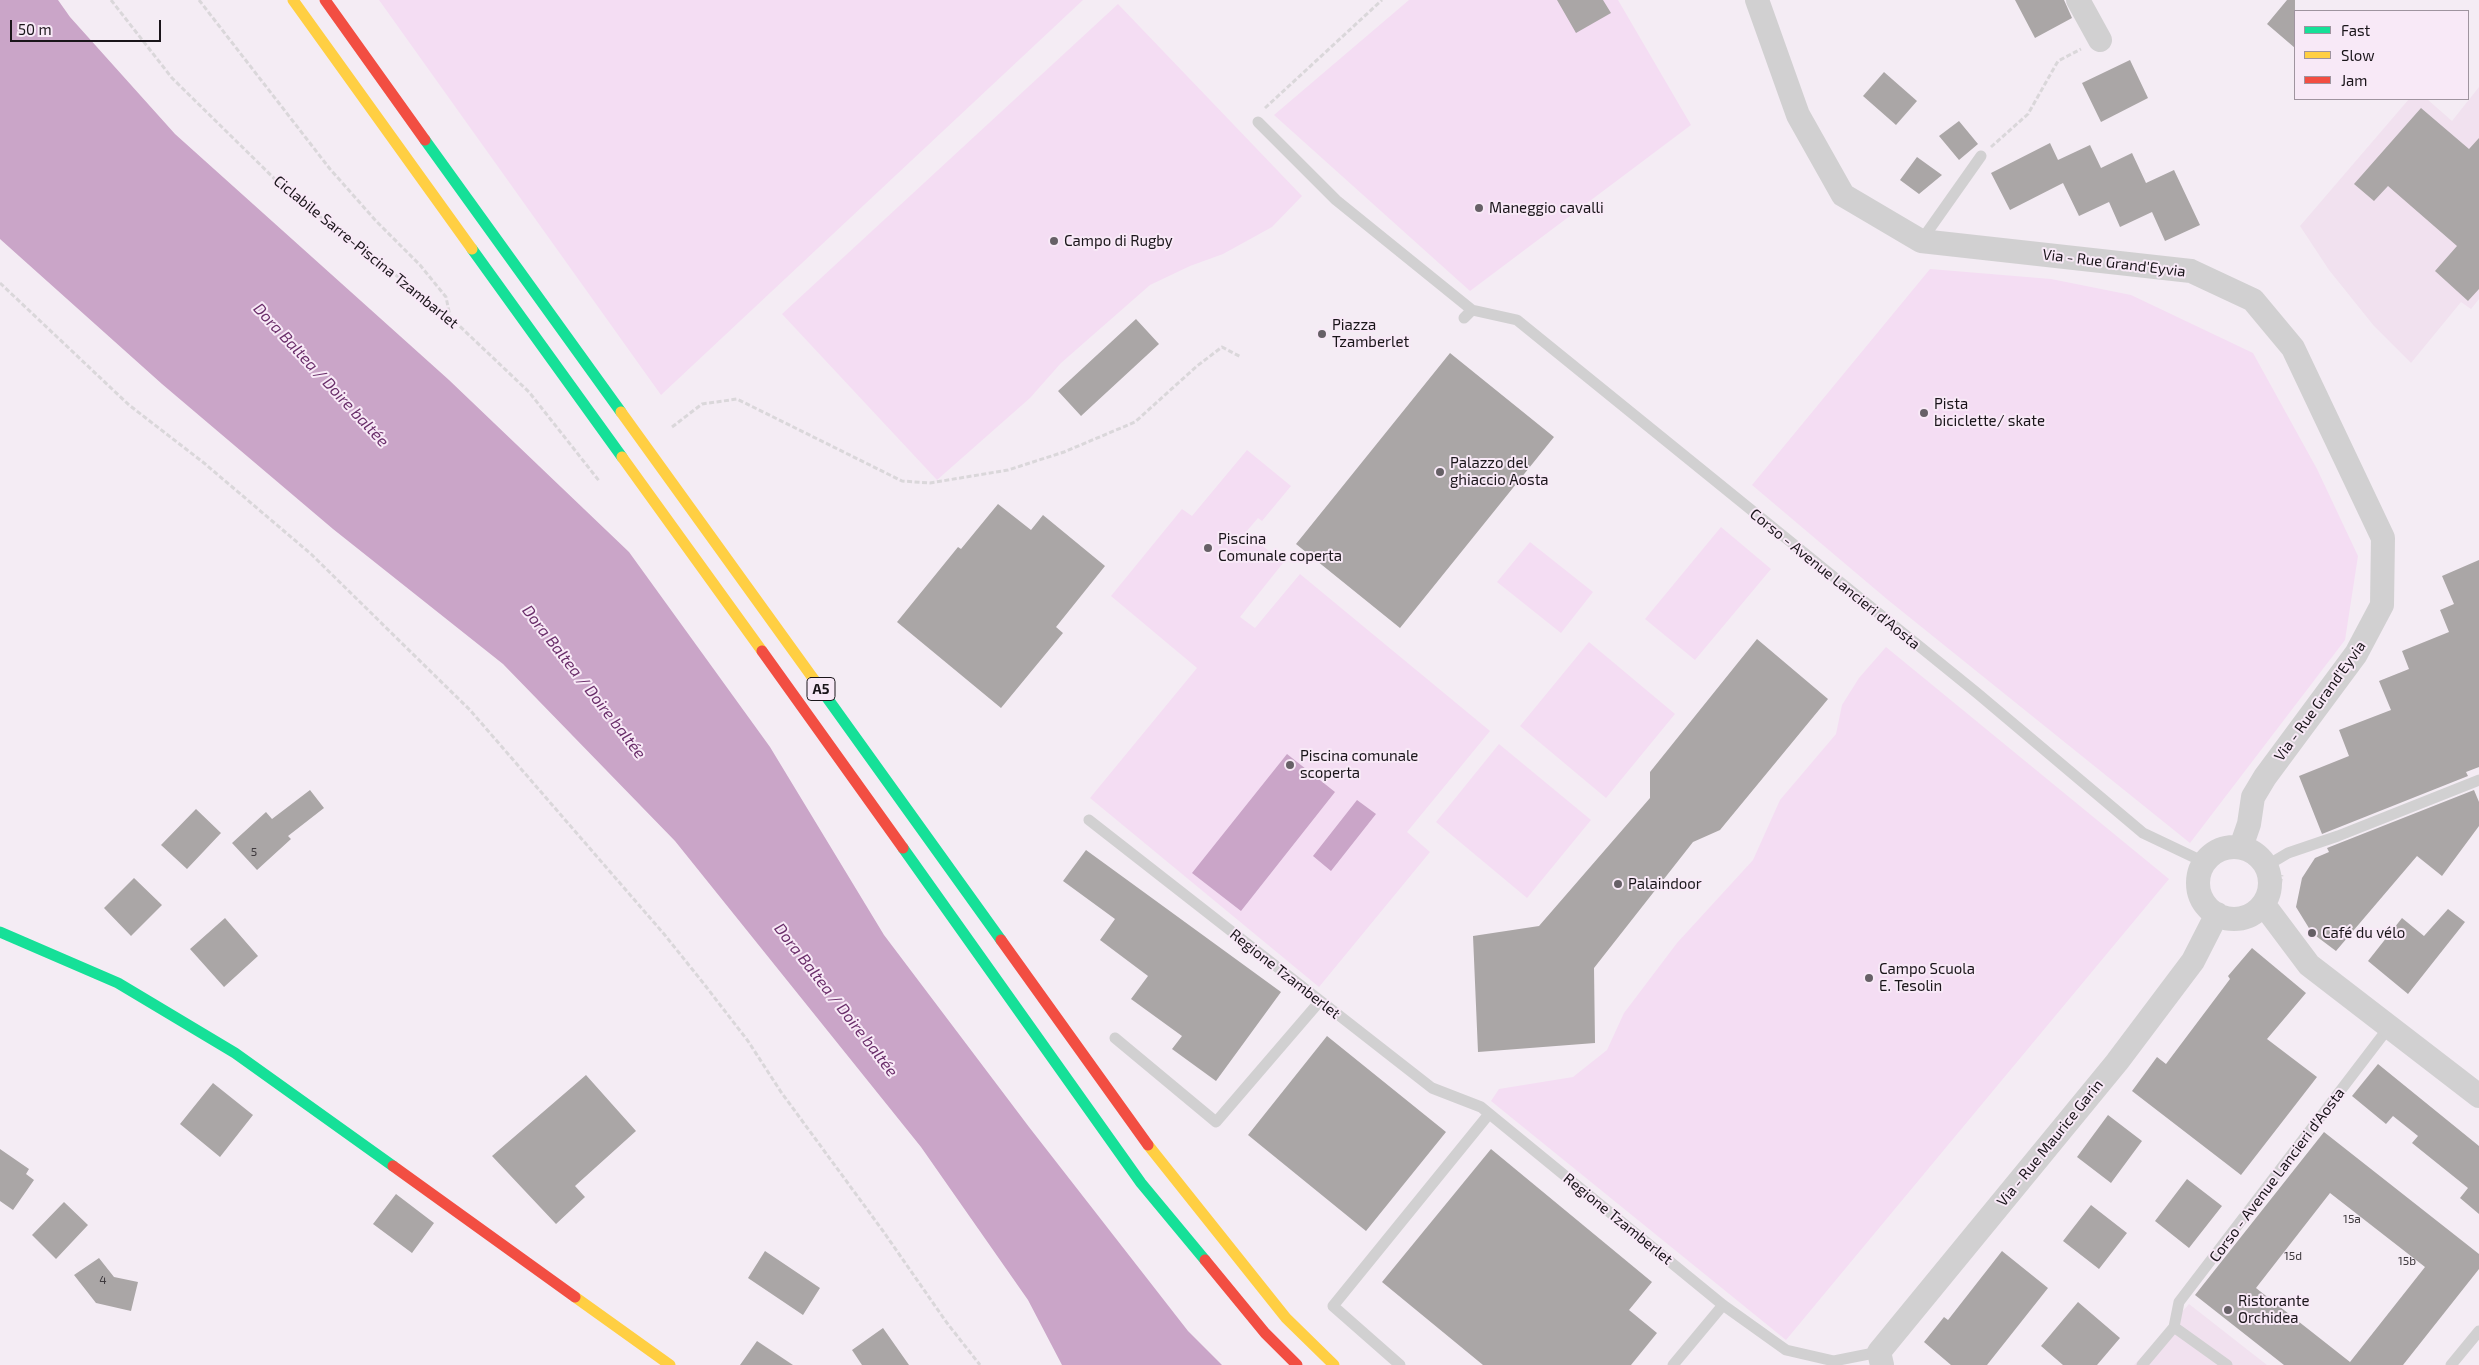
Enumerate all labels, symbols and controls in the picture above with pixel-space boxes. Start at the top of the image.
scale bar [12,10,164,42]
legend [2294,10,2469,100]
text: 50 m [18,20,52,38]
text: Fast [2341,21,2370,39]
text: Slow [2341,46,2375,64]
text: Jam [2341,71,2367,89]
street label: Ciclabile Sarre-Piscina Tzambarlet [270,172,462,332]
place label: Maneggio cavalli [1489,199,1604,217]
marker: Maneggio cavalli [1473,202,1485,214]
place label: Campo di Rugby [1064,232,1173,250]
marker: Campo di Rugby [1048,235,1060,247]
street label: Via - Rue Grand'Eyvia [2041,245,2187,281]
water label: Dora Baltea / Doire baltée [249,299,393,451]
place label: Piazza Tzamberlet [1332,316,1409,351]
marker: Piazza Tzamberlet [1316,328,1328,340]
place label: Pista biciclette/ skate [1934,395,2045,430]
marker: Pista biciclette/ skate [1918,407,1930,419]
place label: Palazzo del ghiaccio Aosta [1450,454,1549,489]
marker: Palazzo del ghiaccio Aosta [1434,466,1446,478]
street label: Corso - Avenue Lancieri d'Aosta [1746,505,1924,653]
place label: Piscina Comunale coperta [1218,530,1342,565]
marker: Piscina Comunale coperta [1202,542,1214,554]
water label: Dora Baltea / Doire baltée [518,601,650,763]
street label: Via - Rue Grand'Eyvia [2270,637,2370,765]
road number: A5 [807,678,835,701]
place label: Piscina comunale scoperta [1300,747,1418,782]
marker: Piscina comunale scoperta [1284,759,1296,771]
house number: 5 [251,845,257,859]
place label: Palaindoor [1628,875,1702,893]
marker: Palaindoor [1612,878,1624,890]
water label: Dora Baltea / Doire baltée [770,919,902,1081]
place label: Café du vélo [2322,924,2405,942]
street label: Regione Tzamberlet [1226,925,1344,1023]
marker: Café du vélo [2306,927,2318,939]
place label: Campo Scuola E. Tesolin [1879,960,1975,995]
marker: Campo Scuola E. Tesolin [1863,972,1875,984]
street label: Via - Rue Maurice Garin [1993,1076,2107,1210]
street label: Corso - Avenue Lancieri d'Aosta [2206,1084,2348,1266]
street label: Regione Tzamberlet [1560,1169,1676,1269]
house number: 15a [2343,1212,2361,1226]
house number: 15d [2284,1249,2302,1263]
house number: 15b [2398,1254,2416,1268]
house number: 4 [99,1273,107,1287]
place label: Ristorante Orchidea [2238,1292,2310,1327]
marker: Ristorante Orchidea [2222,1304,2234,1316]

